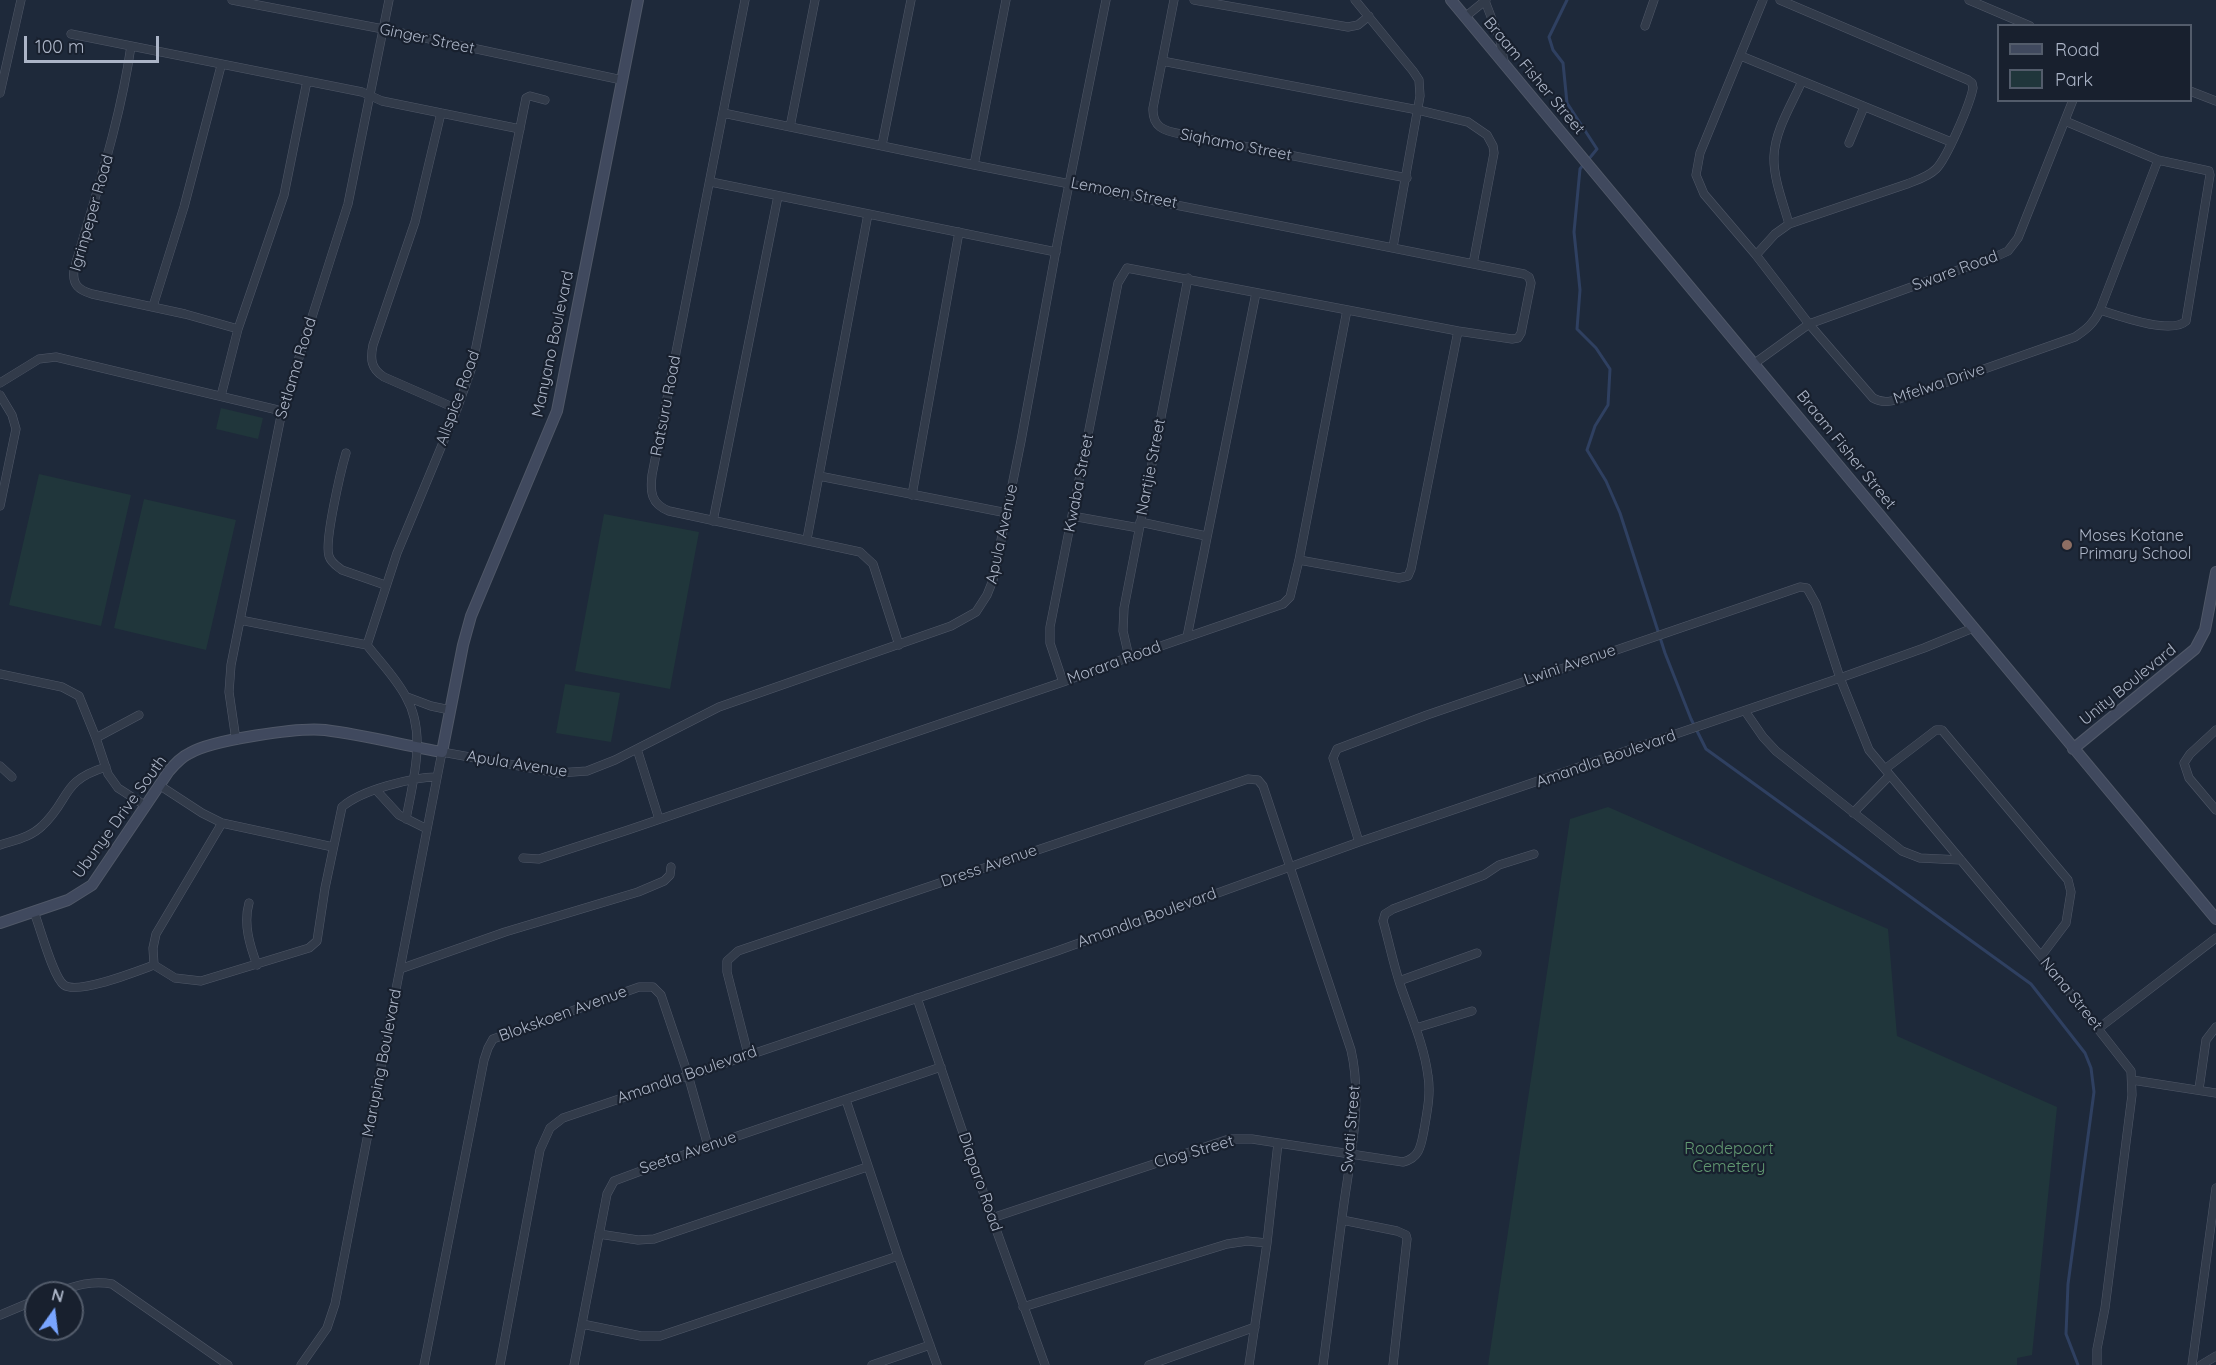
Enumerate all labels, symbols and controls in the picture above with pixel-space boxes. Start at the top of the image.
street label: Braam Fisher Street [1479,13,1589,139]
street label: Ginger Street [378,20,476,58]
scale bar [27,24,162,62]
legend [1997,24,2192,102]
text: 100 m [35,35,84,58]
text: Road [2055,38,2100,61]
text: Park [2055,68,2093,91]
street label: Siqhamo Street [1179,125,1293,165]
street label: Igrinpeper Road [66,152,118,274]
street label: Lemoen Street [1069,173,1179,213]
street label: Sware Road [1910,247,2000,295]
street label: Manyano Boulevard [528,269,578,419]
street label: Setlama Road [271,315,321,421]
street label: Allspice Road [432,348,484,448]
street label: Ratsuru Road [647,354,685,458]
street label: Mfelwa Drive [1891,359,1987,409]
street label: Braam Fisher Street [1792,387,1900,513]
street label: Nartjie Street [1132,417,1170,517]
street label: Kwaba Street [1060,432,1098,534]
street label: Apula Avenue [982,482,1022,586]
place label: Moses Kotane Primary School [2079,526,2191,564]
marker: Moses Kotane Primary School [2060,538,2074,552]
street label: Morara Road [1065,637,1163,689]
street label: Lwini Avenue [1522,640,1618,690]
street label: Unity Boulevard [2076,640,2180,730]
street label: Amandla Boulevard [1534,726,1678,792]
street label: Apula Avenue [465,747,569,781]
street label: Ubunye Drive South [69,752,171,882]
street label: Dress Avenue [938,841,1040,891]
street label: Amandla Boulevard [1075,884,1219,952]
street label: Nana Street [2036,954,2106,1034]
street label: Blokskoen Avenue [496,982,630,1046]
street label: Maruping Boulevard [358,987,406,1139]
street label: Amandla Boulevard [615,1042,759,1108]
street label: Swati Street [1338,1084,1364,1174]
street label: Seeta Avenue [637,1127,739,1179]
street label: Diaparo Road [954,1130,1006,1234]
street label: Clog Street [1152,1132,1236,1172]
park label: Roodepoort Cemetery [1684,1139,1774,1177]
north arrow [24,1281,84,1341]
text: N [50,1284,66,1307]

